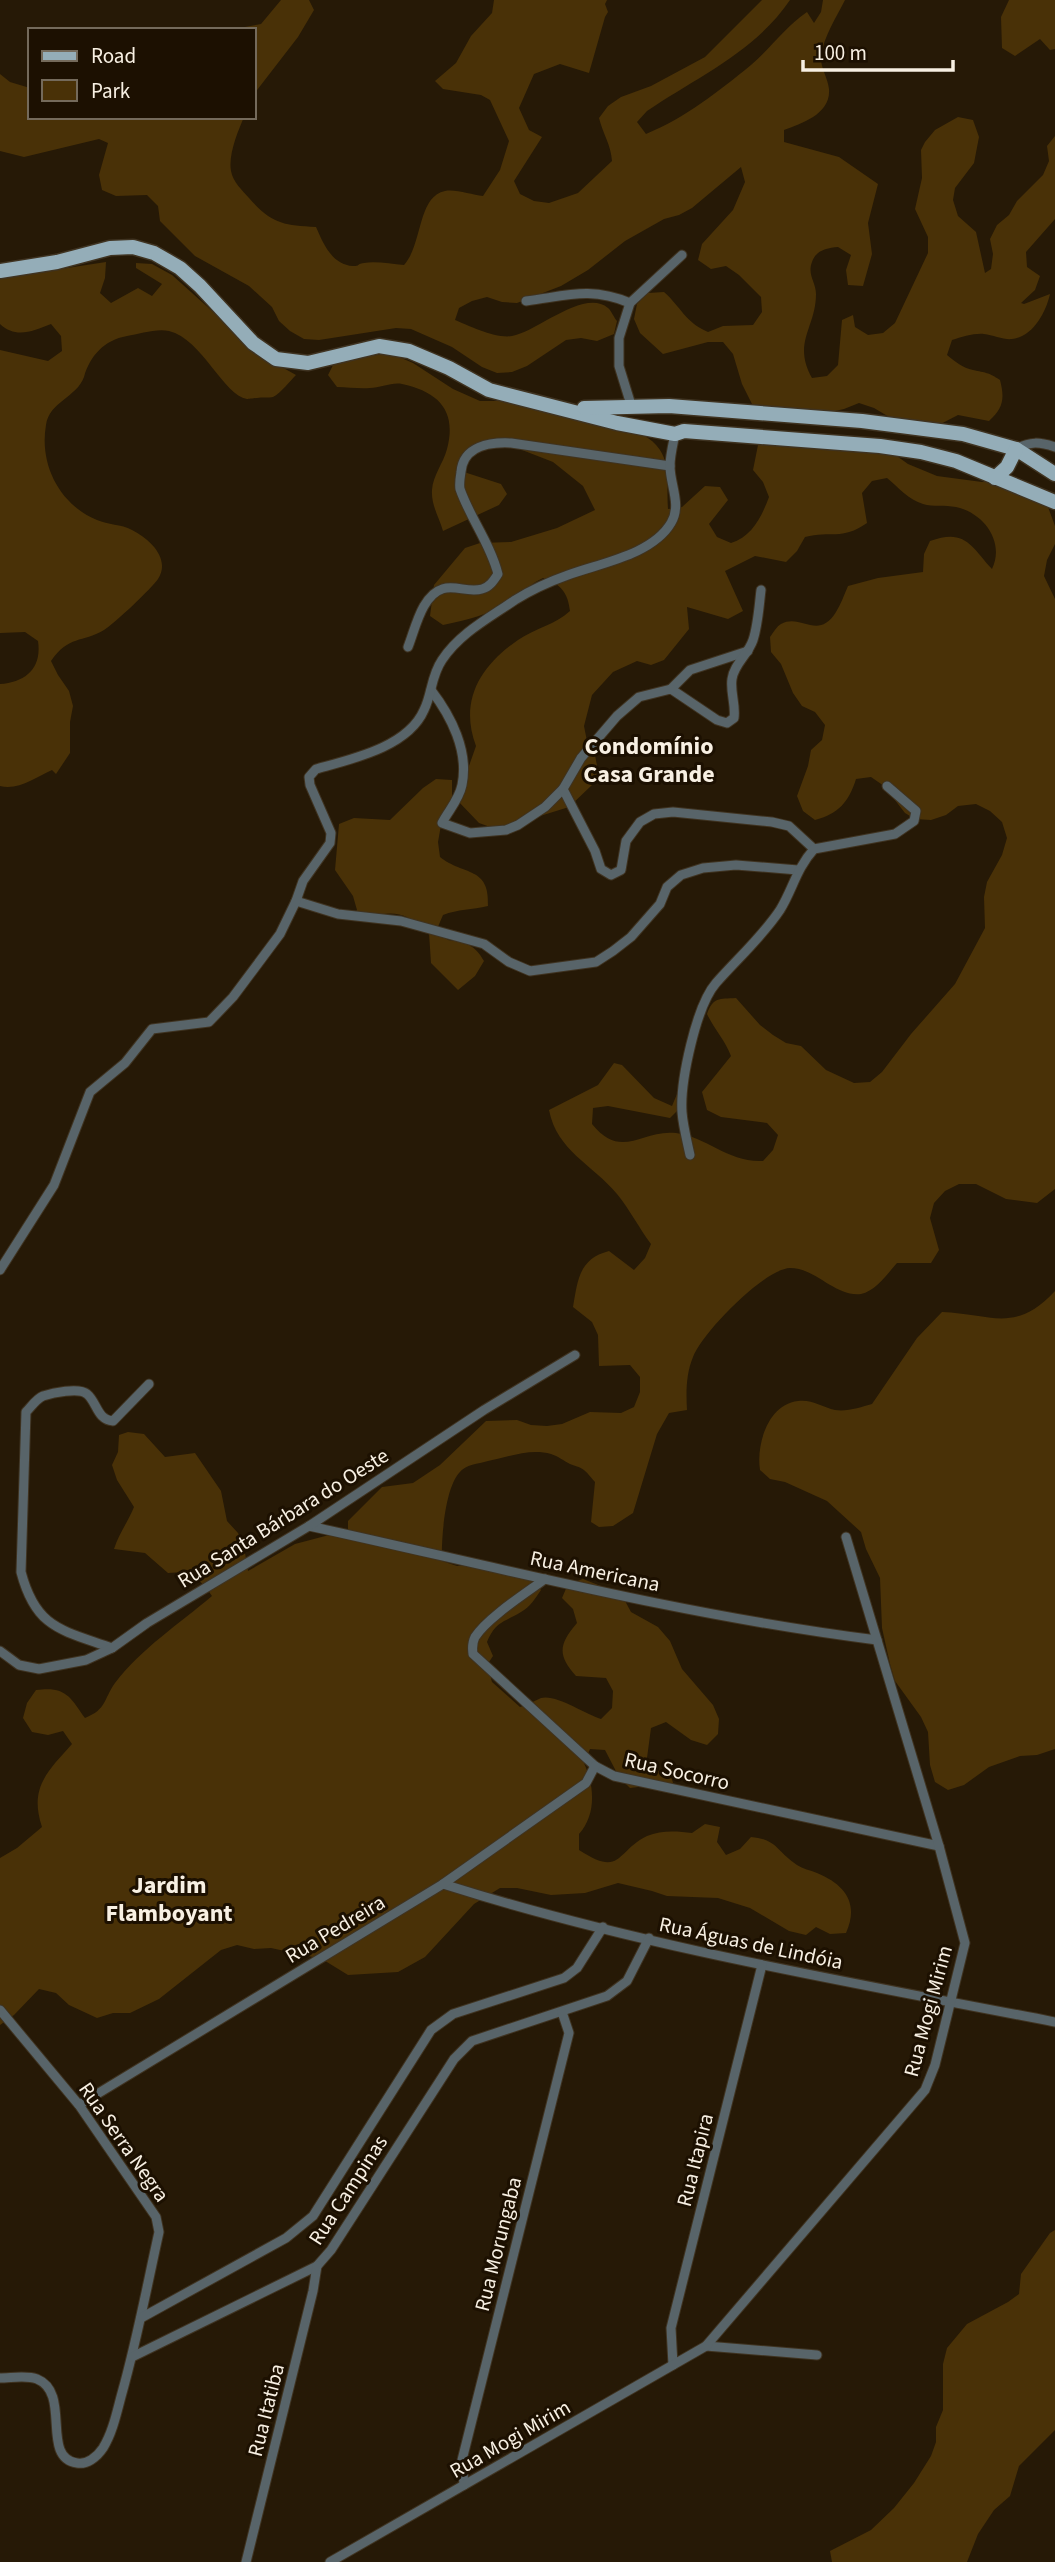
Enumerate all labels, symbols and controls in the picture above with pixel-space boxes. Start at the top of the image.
legend [28,28,256,119]
scale bar [803,28,954,72]
text: 100 m [814,38,867,68]
text: Road [91,41,136,71]
text: Park [91,76,131,106]
district label: Condomínio Casa Grande [583,729,715,792]
street label: Rua Santa Bárbara do Oeste [172,1441,394,1595]
street label: Rua Americana [527,1543,663,1599]
street label: Rua Socorro [621,1744,733,1798]
district label: Jardim Flamboyant [105,1868,233,1931]
street label: Rua Pedreira [279,1887,391,1971]
street label: Rua Águas de Lindóia [656,1909,846,1977]
street label: Rua Mogi Mirim [896,1942,960,2080]
street label: Rua Serra Negra [71,2076,177,2208]
street label: Rua Itapira [669,2110,721,2210]
street label: Rua Campinas [301,2129,395,2251]
street label: Rua Morungaba [467,2174,529,2314]
street label: Rua Itatiba [240,2360,292,2460]
street label: Rua Mogi Mirim [444,2392,576,2486]

